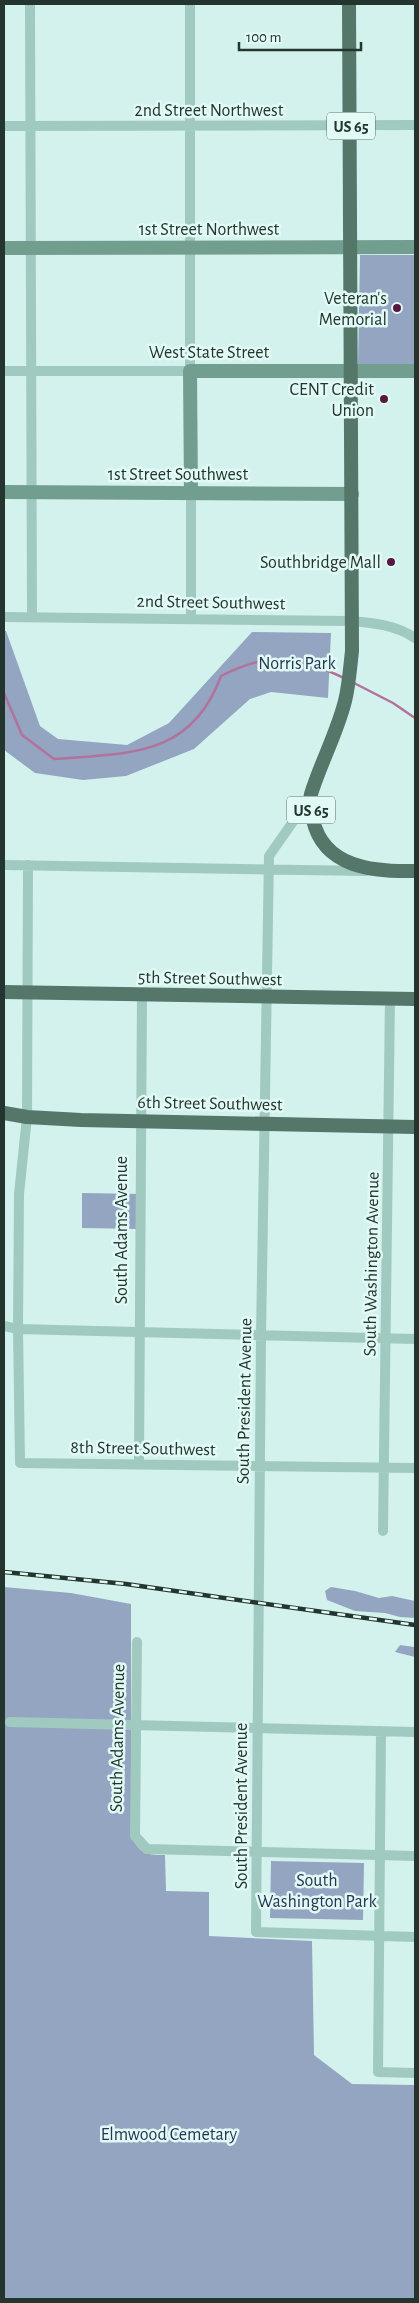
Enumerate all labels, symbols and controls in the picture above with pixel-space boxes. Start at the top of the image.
scale bar [239,20,362,52]
text: 100 m [246,30,281,45]
street label: 2nd Street Northwest [135,102,284,120]
road number: US 65 [327,112,375,140]
street label: 1st Street Northwest [139,221,280,239]
place label: Veteran's Memorial [319,290,387,329]
marker: Veteran's Memorial [391,302,403,314]
street label: West State Street [149,344,270,362]
place label: CENT Credit Union [290,381,374,420]
marker: CENT Credit Union [378,393,390,405]
street label: 1st Street Southwest [108,466,248,484]
place label: Southbridge Mall [260,554,381,572]
marker: Southbridge Mall [385,556,397,568]
street label: 2nd Street Southwest [137,593,286,613]
park label: Norris Park [258,655,336,673]
road number: US 65 [287,796,335,824]
street label: 5th Street Southwest [138,969,283,989]
street label: 6th Street Southwest [137,1094,283,1114]
street label: South Adams Avenue [113,1156,131,1304]
street label: South Washington Avenue [361,1171,383,1357]
street label: South President Avenue [235,1318,255,1484]
street label: 8th Street Southwest [70,1439,216,1459]
street label: South Adams Avenue [108,1664,128,1812]
street label: South President Avenue [233,1723,251,1889]
park label: South Washington Park [257,1872,377,1911]
park label: Elmwood Cemetary [101,2126,238,2144]

